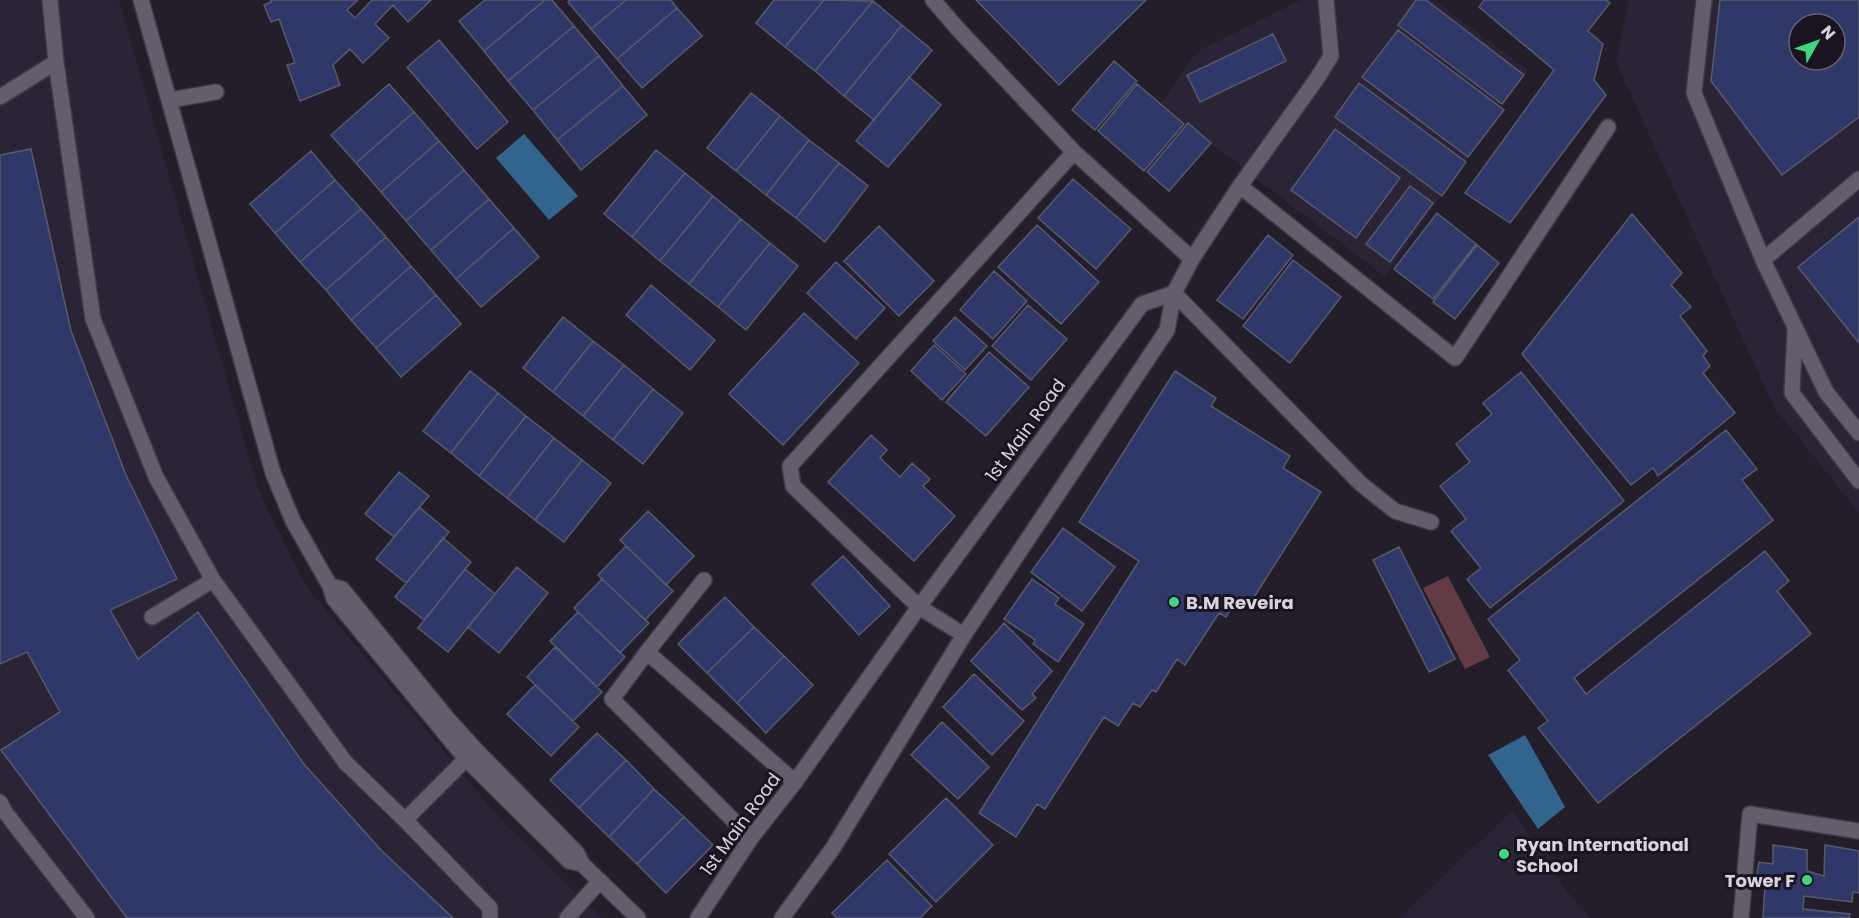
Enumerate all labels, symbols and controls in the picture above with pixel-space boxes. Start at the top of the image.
north arrow [1787,12,1847,72]
text: N [1815,21,1841,45]
street label: 1st Main Road [979,373,1071,487]
place label: B.M Reveira [1186,590,1294,615]
marker: B.M Reveira [1167,595,1181,609]
street label: 1st Main Road [694,767,786,881]
place label: Ryan International School [1516,832,1689,878]
marker: Ryan International School [1497,847,1511,861]
place label: Tower F [1725,868,1795,893]
marker: Tower F [1800,873,1814,887]

